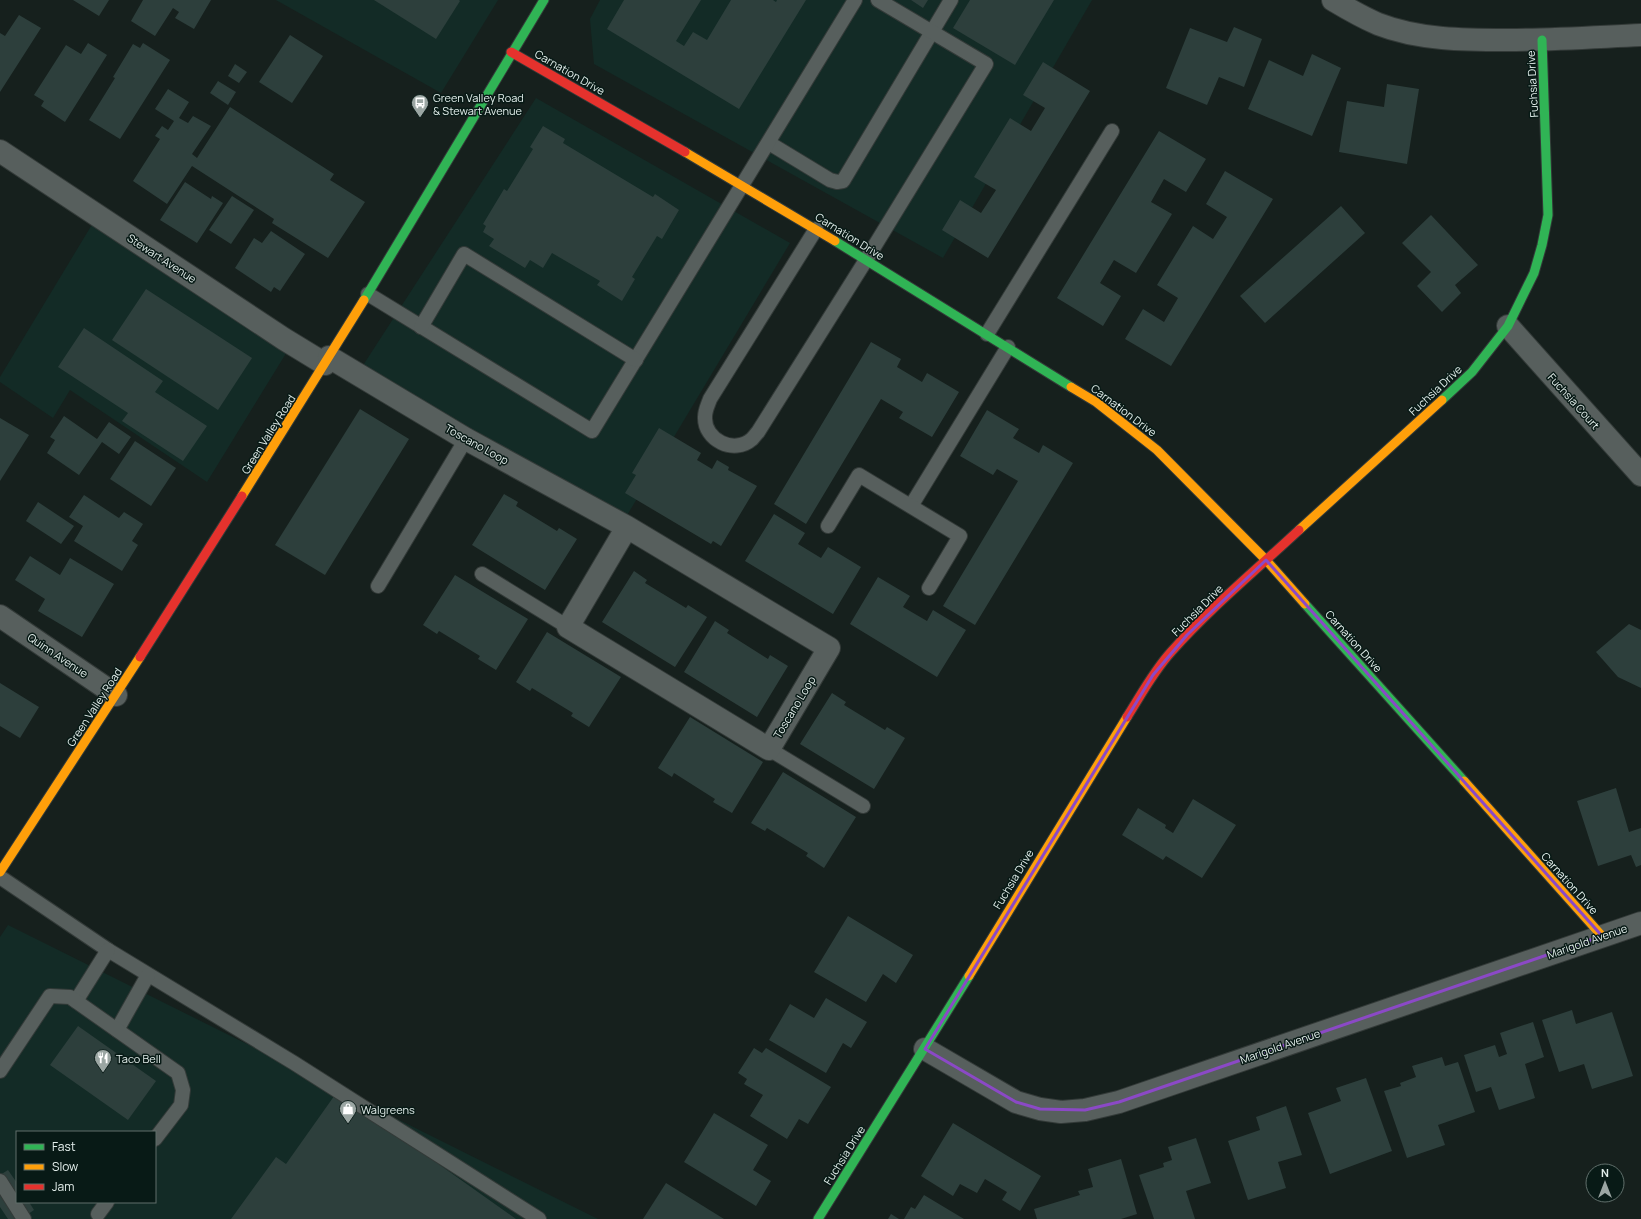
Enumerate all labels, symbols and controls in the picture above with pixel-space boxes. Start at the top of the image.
street label: Carnation Drive [532,46,608,98]
street label: Fuchsia Drive [1523,50,1541,118]
place label: Green Valley Road & Stewart Avenue [433,90,524,118]
bus stop icon: Green Valley Road & Stewart Avenue [410,93,430,118]
street label: Carnation Drive [813,209,888,263]
street label: Stewart Avenue [125,230,200,286]
street label: Fuchsia Drive [1405,361,1465,418]
street label: Fuchsia Court [1545,370,1603,432]
street label: Carnation Drive [1088,380,1160,440]
street label: Green Valley Road [238,392,298,476]
street label: Toscano Loop [443,420,512,468]
street label: Fuchsia Drive [1168,581,1226,639]
street label: Carnation Drive [1322,607,1386,676]
street label: Quinn Avenue [25,629,92,681]
street label: Green Valley Road [63,665,125,749]
street label: Toscano Loop [769,673,819,741]
street label: Fuchsia Drive [989,846,1037,912]
street label: Carnation Drive [1538,849,1602,918]
street label: Marigold Avenue [1545,920,1630,962]
street label: Marigold Avenue [1238,1025,1323,1067]
restaurant icon: Taco Bell [93,1048,113,1073]
place label: Taco Bell [116,1051,161,1066]
shop icon: Walgreens [338,1099,358,1124]
place label: Walgreens [361,1102,415,1117]
street label: Fuchsia Drive [820,1122,868,1187]
legend [16,1131,156,1203]
text: Fast [52,1138,76,1155]
text: Slow [52,1158,78,1175]
north arrow [1585,1163,1625,1203]
text: N [1601,1165,1609,1180]
text: Jam [52,1178,74,1195]

